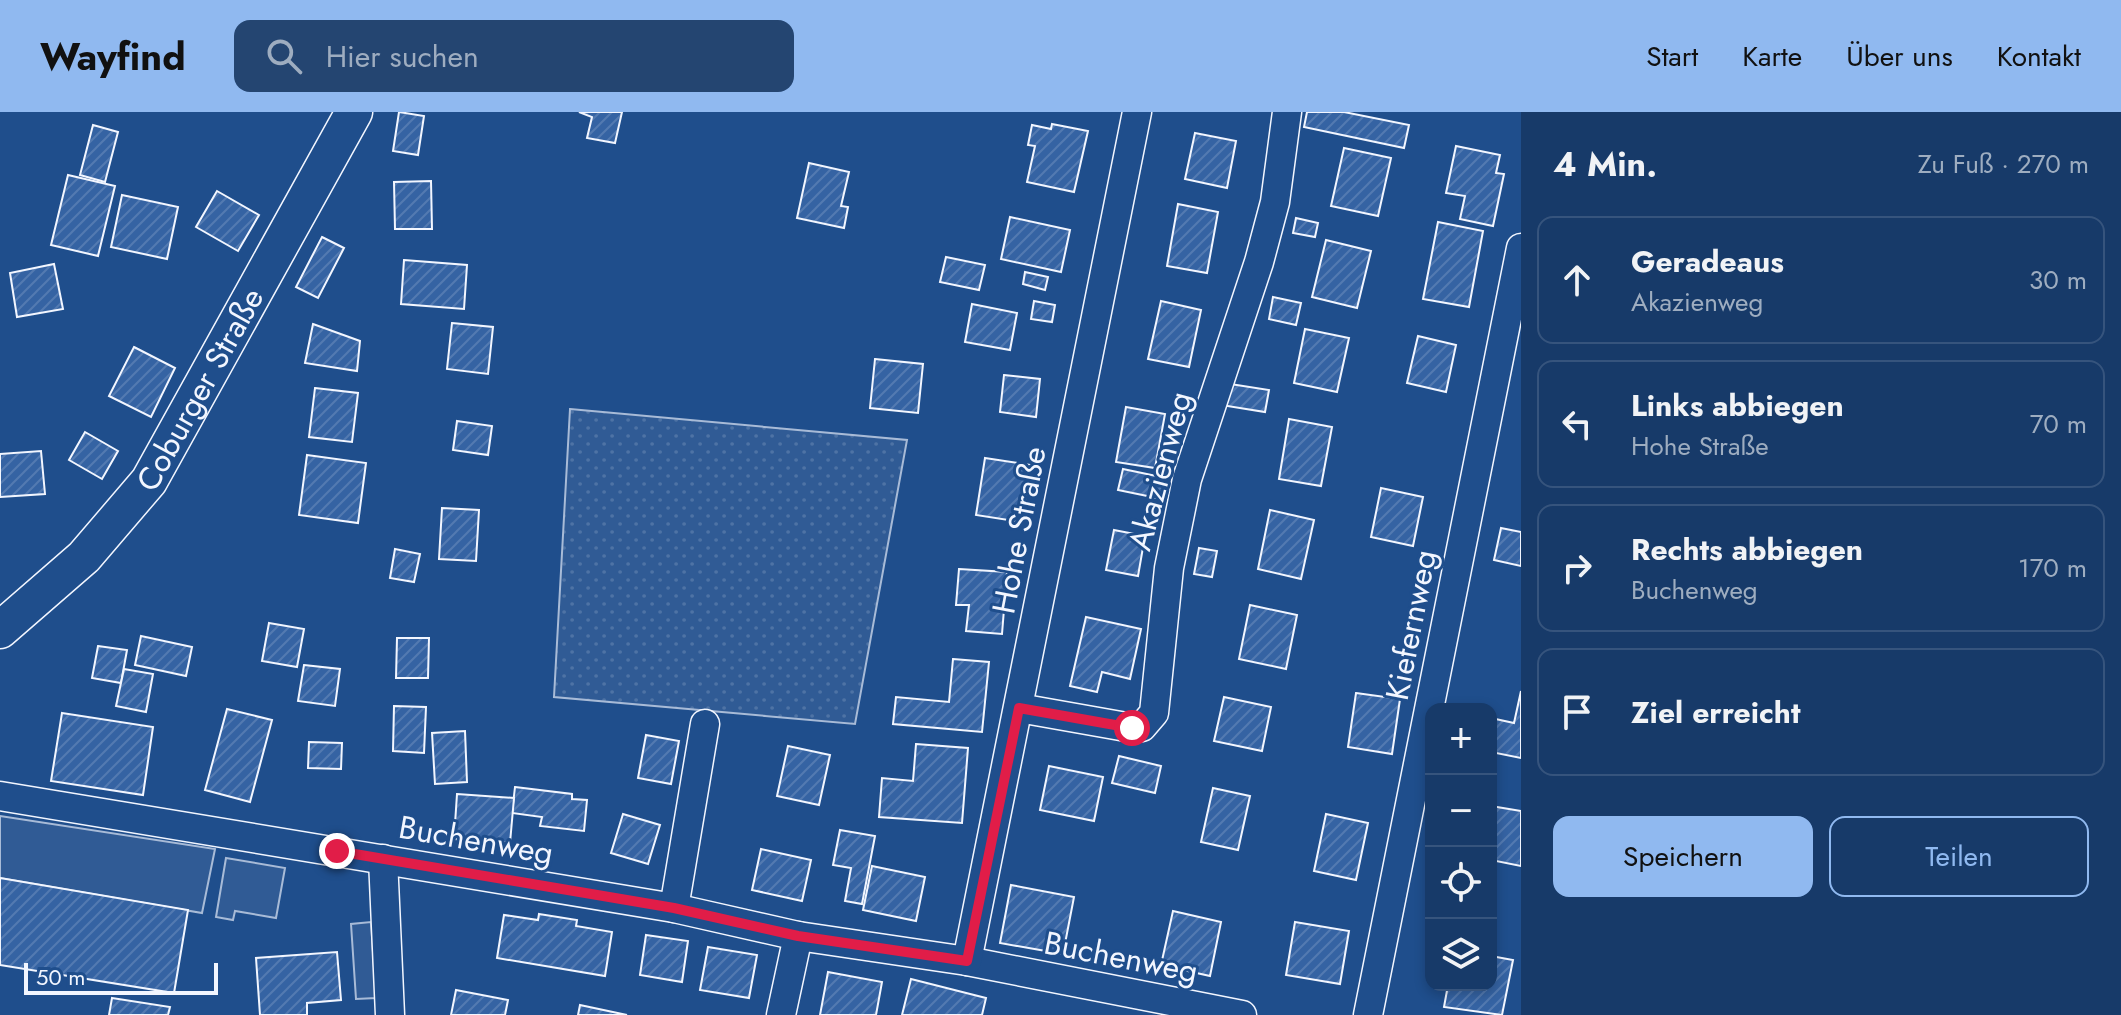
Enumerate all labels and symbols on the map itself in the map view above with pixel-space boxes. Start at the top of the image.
street label: Coburger Straße [125,279,275,500]
street label: Akazienweg [1117,386,1203,556]
street label: Hohe Straße [980,442,1058,618]
street label: Kiefernweg [1374,546,1448,704]
route start [1114,710,1150,746]
street label: Buchenweg [395,804,557,876]
route end [319,833,355,869]
street label: Buchenweg [1040,920,1202,994]
scale bar [24,959,218,995]

